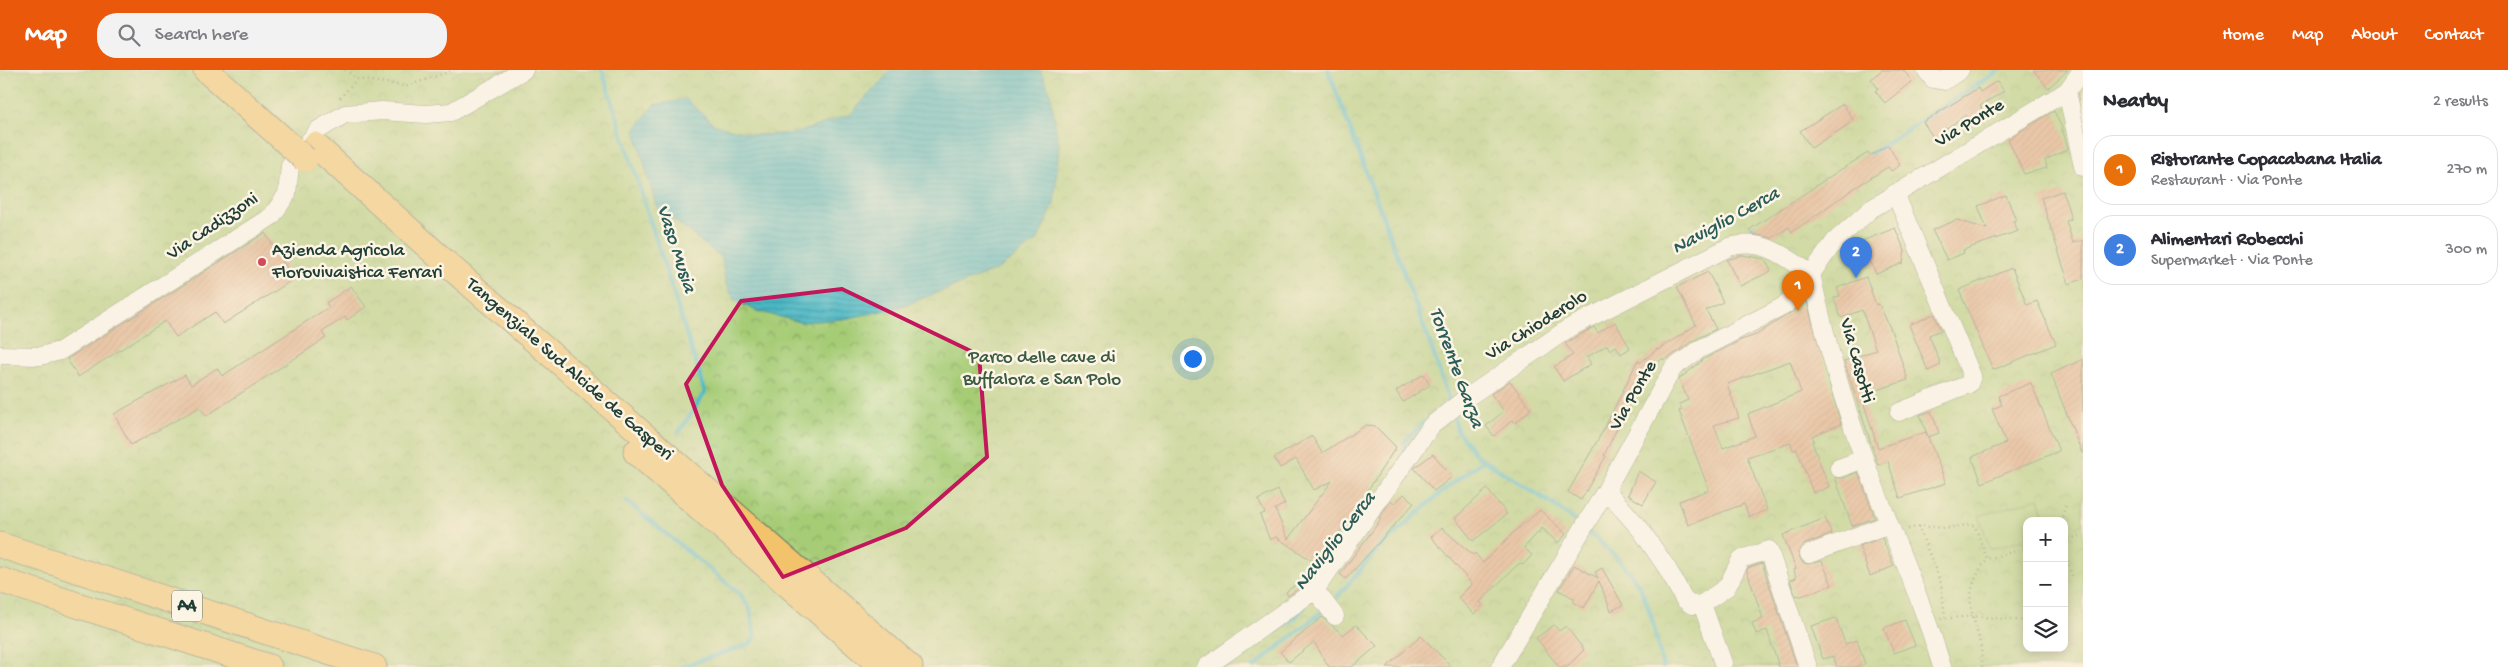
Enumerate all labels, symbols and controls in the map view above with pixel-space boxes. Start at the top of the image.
search box [97,13,447,58]
text: Map [25,21,67,50]
icon: search [115,21,143,49]
text: Search here [155,24,248,47]
text: Home [2222,25,2264,46]
text: Map [2292,25,2323,46]
text: About [2351,25,2397,46]
text: Contact [2425,25,2483,46]
text: Nearby [2103,90,2168,115]
text: 2 results [2433,93,2488,112]
street label: Via Ponte [1930,94,2009,154]
text: Ristorante Copacabana Italia [2151,149,2382,172]
text: 1 [2117,161,2123,180]
text: 270 m [2447,161,2487,180]
text: Restaurant · Via Ponte [2151,172,2302,191]
water label: Naviglio Cerca [1669,182,1785,261]
street label: Via Cadizzoni [162,188,263,267]
water label: Vaso Musia [650,202,701,298]
text: Alimentari Robecchi [2151,229,2303,252]
pin: 2 [1840,237,1872,278]
place label: Azienda Agricola Florovivaistica Ferrari [271,240,443,285]
text: 2 [2116,241,2124,260]
text: 300 m [2445,241,2487,260]
text: Supermarket · Via Ponte [2151,252,2313,271]
marker: Azienda Agricola Florovivaistica Ferrari [256,256,268,268]
pin: 1 [1782,270,1814,311]
street label: Tangenziale Sud Alcide de Gasperi [460,273,678,467]
street label: Via Chioderolo [1481,285,1592,367]
water label: Torrente Garza [1423,305,1488,433]
street label: Via Casotti [1833,315,1879,406]
your location [1180,346,1206,372]
park label: Parco delle cave di Buffalora e San Polo [962,347,1121,392]
street label: Via Ponte [1604,357,1663,436]
water label: Naviglio Cerca [1290,487,1383,596]
map controls [2023,517,2068,652]
button: + [2023,517,2068,562]
button: − [2023,562,2068,607]
road number: A4 [172,590,202,622]
button: layers [2023,607,2068,652]

